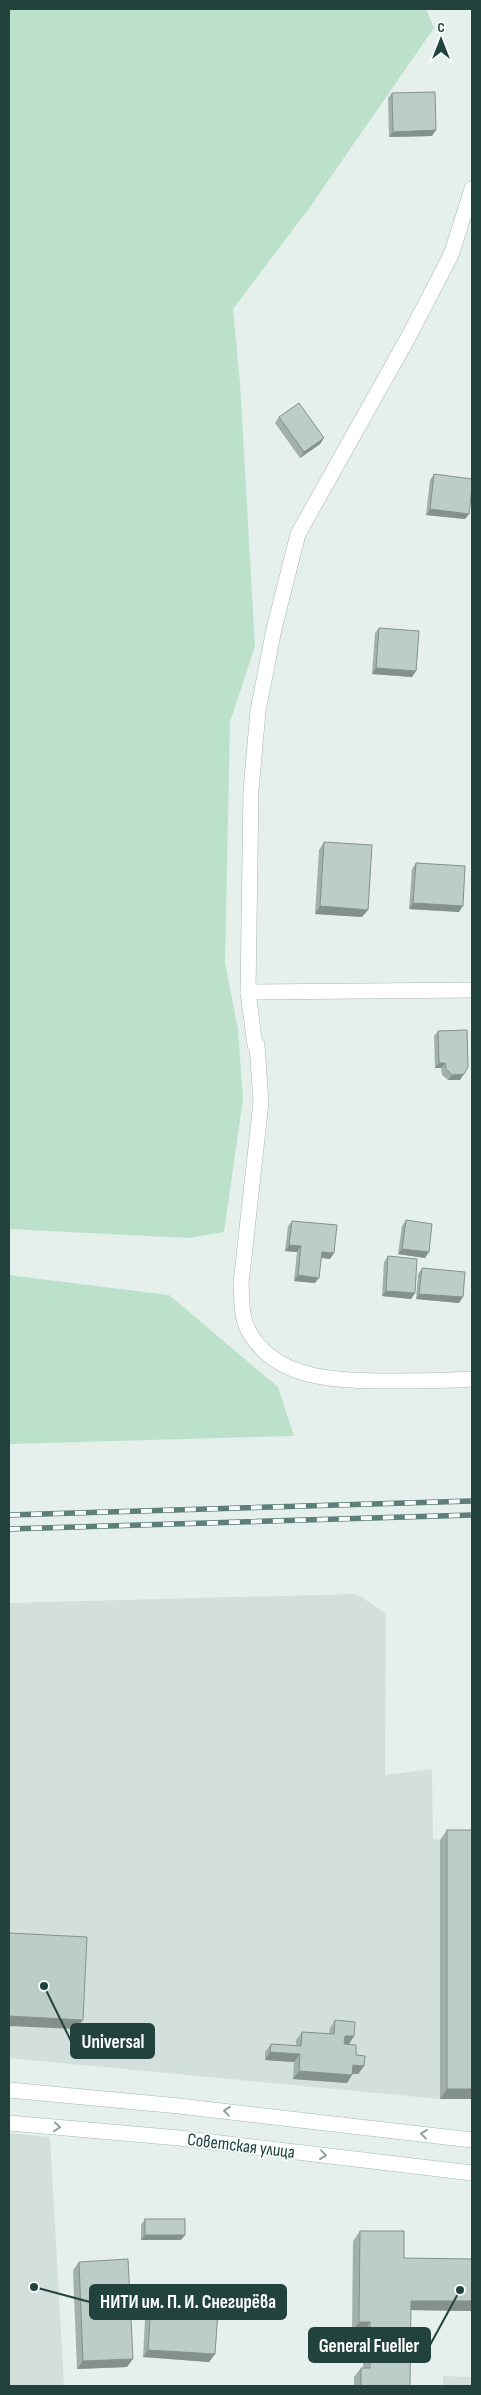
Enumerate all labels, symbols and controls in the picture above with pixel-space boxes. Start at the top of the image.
north arrow [416,15,466,65]
text: С [437,19,445,36]
callout: Universal [71,2024,154,2058]
text: Universal [82,2031,144,2054]
one-way arrow [223,2106,231,2117]
one-way arrow [54,2122,62,2133]
street label: Советская улица [186,2129,296,2163]
one-way arrow [420,2129,428,2140]
one-way arrow [320,2149,328,2160]
callout: НИТИ им. П. И. Снегирёва [90,2285,286,2319]
text: НИТИ им. П. И. Снегирёва [100,2291,276,2314]
callout: General Fueller [309,2328,430,2362]
text: General Fueller [319,2335,419,2358]

